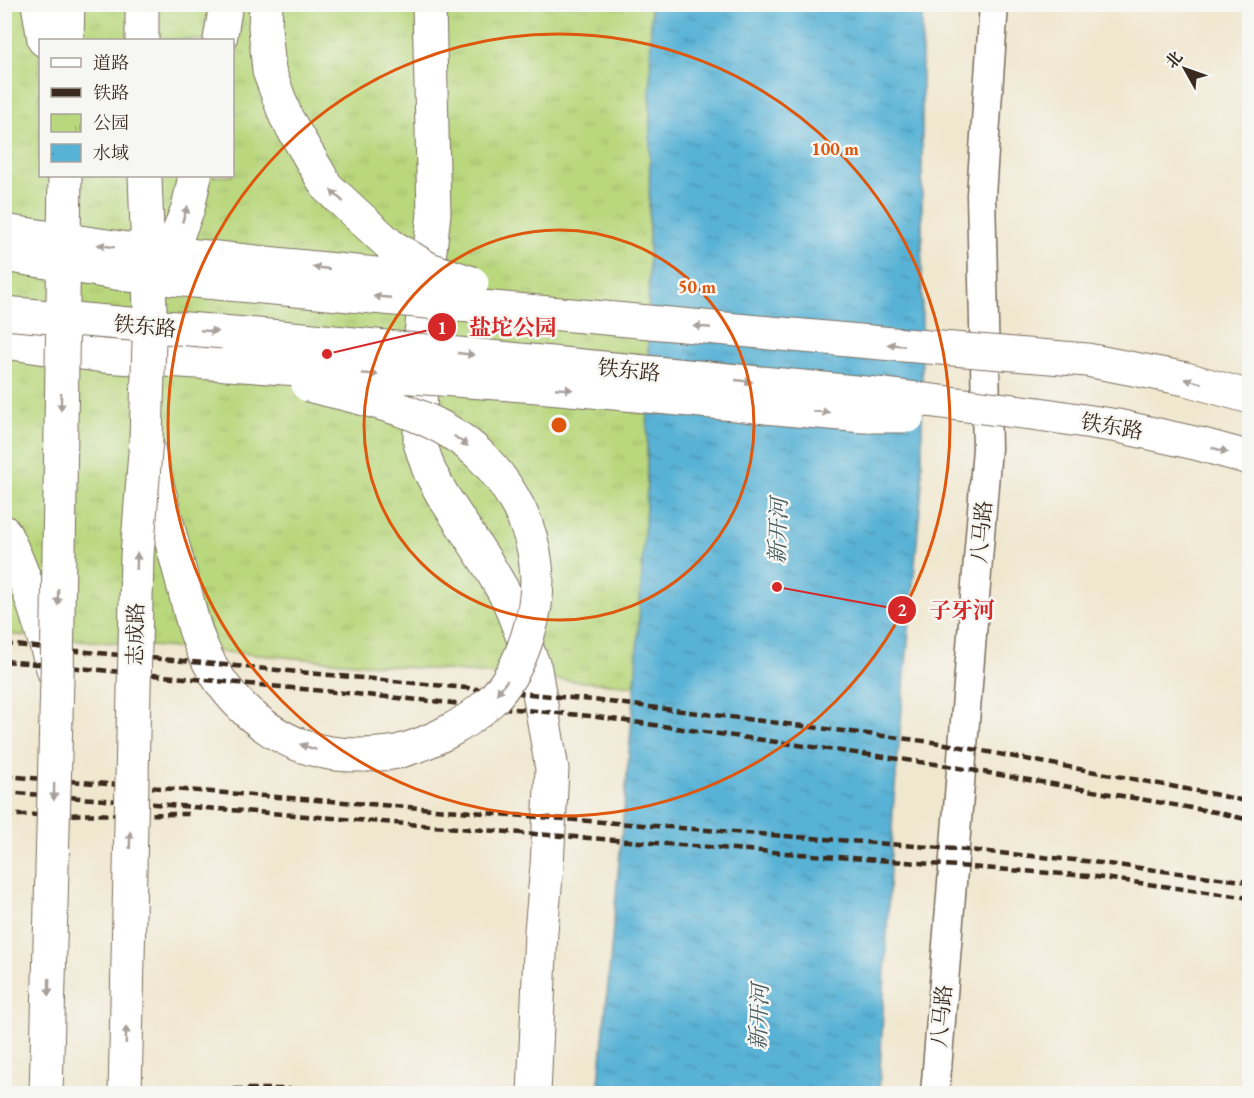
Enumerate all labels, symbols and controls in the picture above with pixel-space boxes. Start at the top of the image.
legend [39,39,234,177]
north arrow [1155,39,1215,99]
text: 北 [1161,47,1187,73]
text: 道路 [93,51,129,74]
text: 铁路 [93,81,129,104]
text: 公园 [93,111,129,134]
text: 100 m [811,137,859,160]
text: 水域 [93,141,129,164]
one-way arrow [330,190,345,203]
one-way arrow [181,205,191,223]
one-way arrow [96,242,115,251]
one-way arrow [311,263,330,273]
text: 50 m [678,275,716,298]
one-way arrow [373,292,392,302]
callout: 盐坨公园 [427,307,569,347]
street label: 铁东路 [112,310,178,342]
text: 盐坨公园 [469,313,557,342]
text: 1 [437,316,447,339]
one-way arrow [692,322,711,332]
one-way arrow [200,326,219,336]
one-way arrow [886,340,905,350]
one-way arrow [457,349,476,359]
street label: 铁东路 [596,353,662,387]
one-way arrow [360,369,379,379]
one-way arrow [734,376,753,386]
one-way arrow [1184,376,1202,385]
one-way arrow [555,384,574,394]
one-way arrow [57,392,66,411]
one-way arrow [812,407,831,417]
street label: 铁东路 [1079,407,1145,445]
centre of rings [549,415,569,435]
one-way arrow [454,434,469,446]
one-way arrow [1211,445,1229,455]
water label: 新开河 [762,494,794,564]
street label: 八马路 [965,499,997,565]
one-way arrow [132,552,141,571]
one-way arrow [53,587,63,606]
callout: 子牙河 [887,590,1007,630]
text: 子牙河 [929,596,995,625]
text: 2 [897,598,907,621]
street label: 志成路 [121,602,149,666]
one-way arrow [495,679,508,695]
one-way arrow [299,742,317,752]
one-way arrow [49,782,58,801]
one-way arrow [126,831,135,850]
one-way arrow [44,977,53,996]
water label: 新开河 [743,980,775,1050]
street label: 八马路 [925,983,957,1049]
one-way arrow [121,1026,131,1045]

